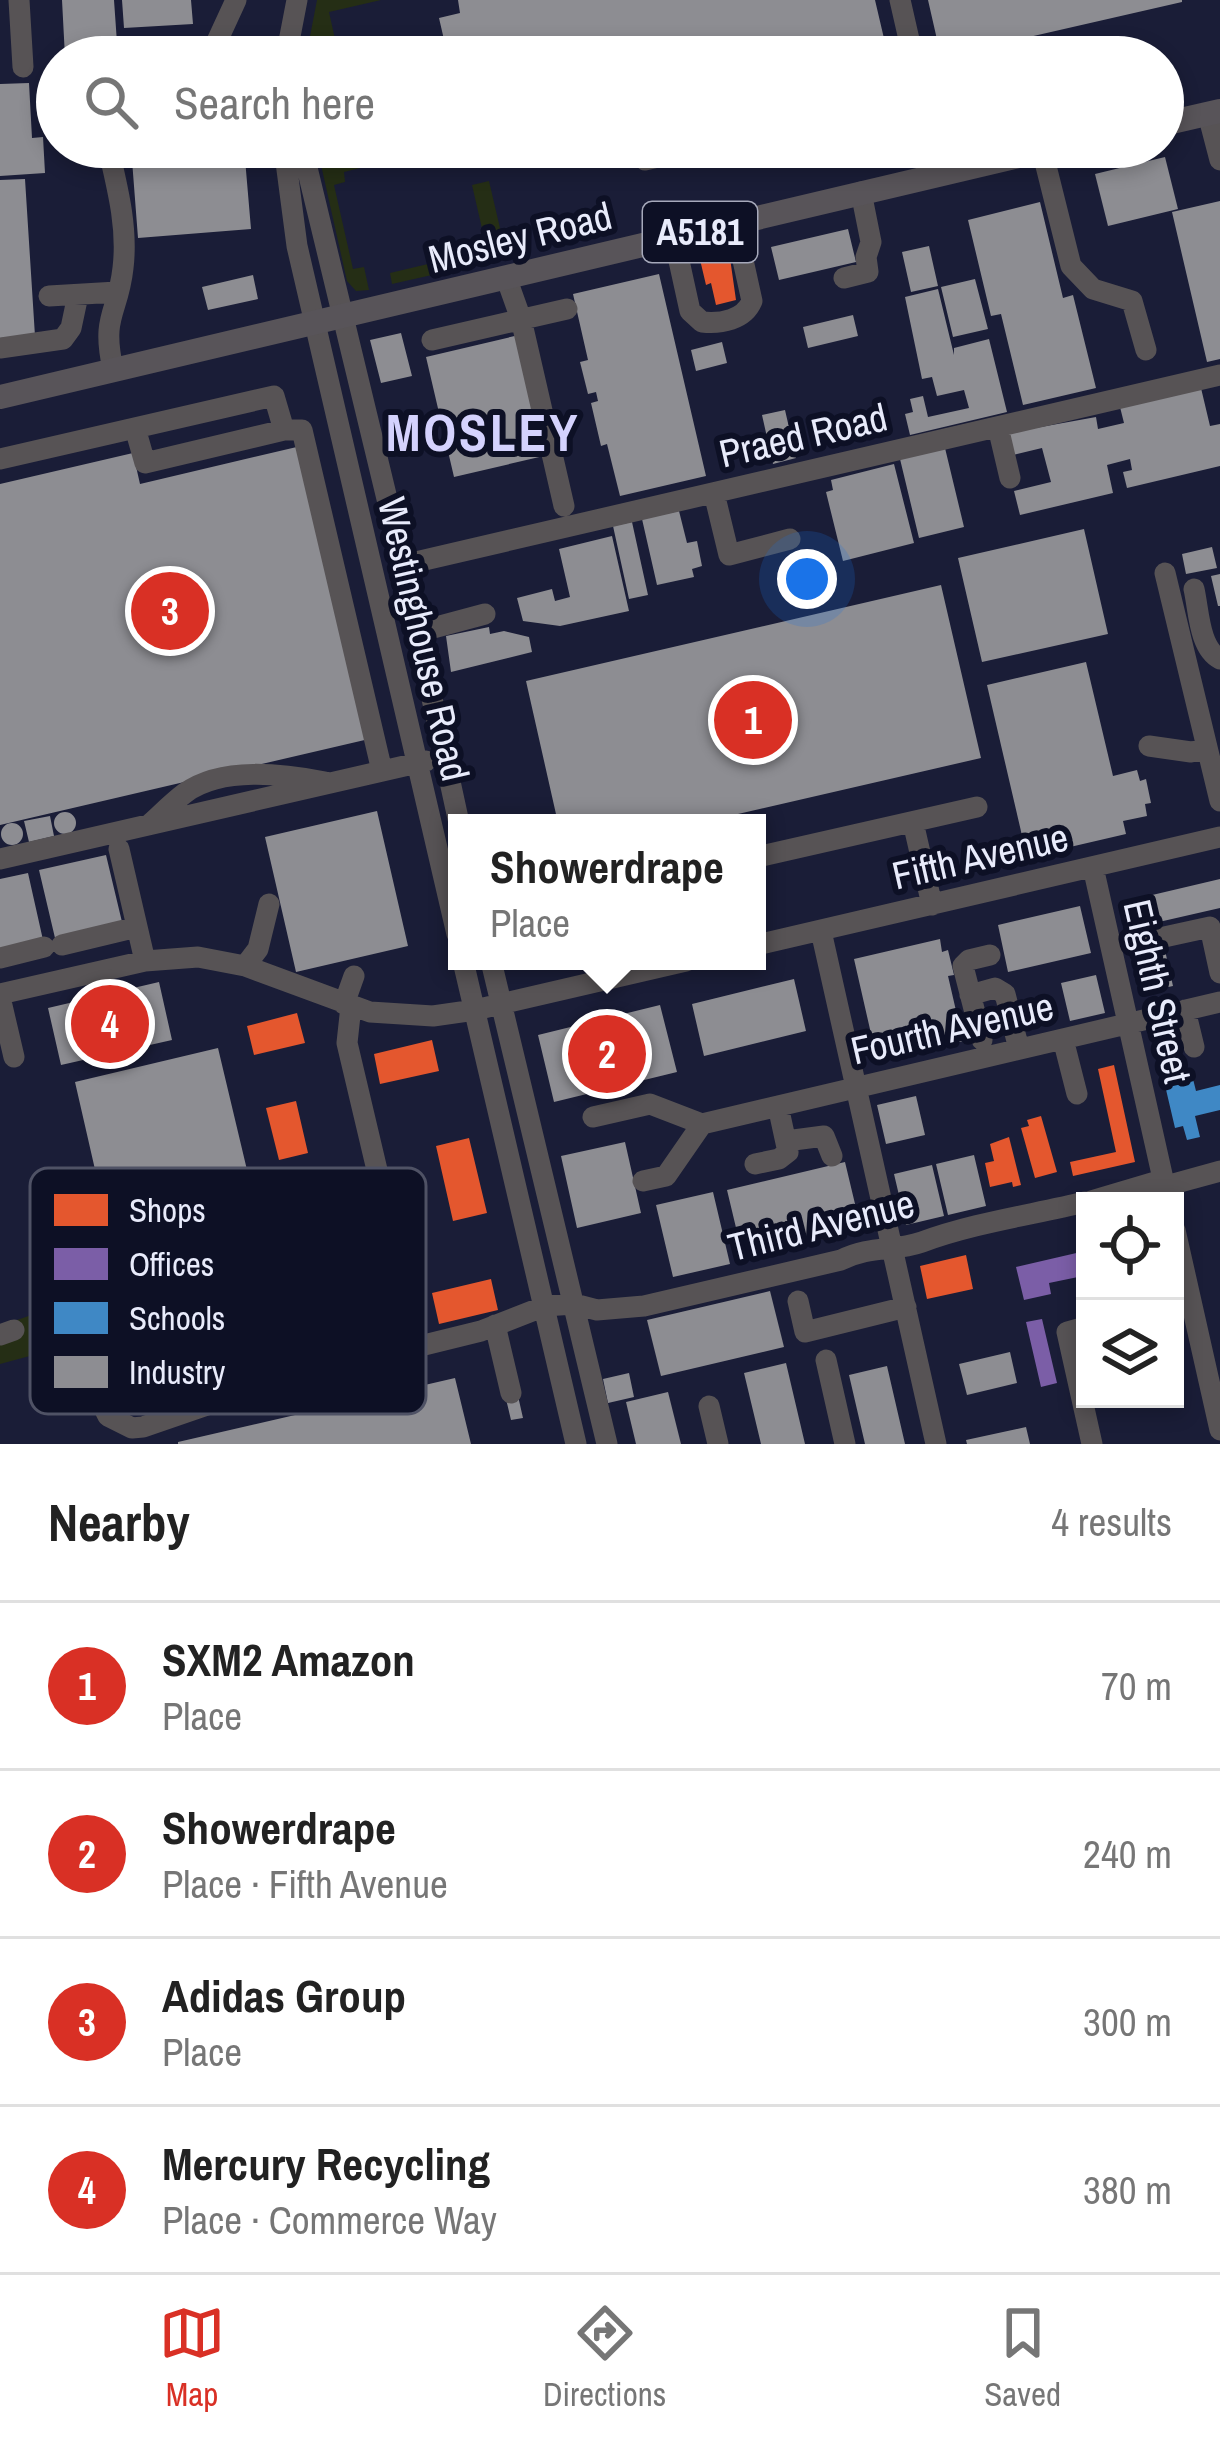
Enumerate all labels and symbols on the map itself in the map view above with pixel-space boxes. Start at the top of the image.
street label: Mosley Road [423,189,617,285]
road number: A5181 [643,202,757,262]
street label: Praed Road [714,390,892,480]
district label: MOSLEY [386,398,580,467]
street label: Westinghouse Road [366,492,482,786]
your location [777,549,837,609]
pin: 3 [131,566,209,656]
pin: 1 [714,675,792,765]
street label: Fifth Avenue [887,811,1073,901]
street label: Eighth Street [1112,894,1204,1088]
pin: 4 [71,979,149,1069]
street label: Fourth Avenue [846,980,1058,1076]
pin: 2 [568,1009,646,1099]
legend [30,1168,426,1414]
street label: Third Avenue [723,1177,919,1273]
text: Shops [129,1188,206,1232]
text: Offices [129,1242,214,1286]
text: Schools [129,1296,225,1340]
text: Industry [129,1350,226,1394]

